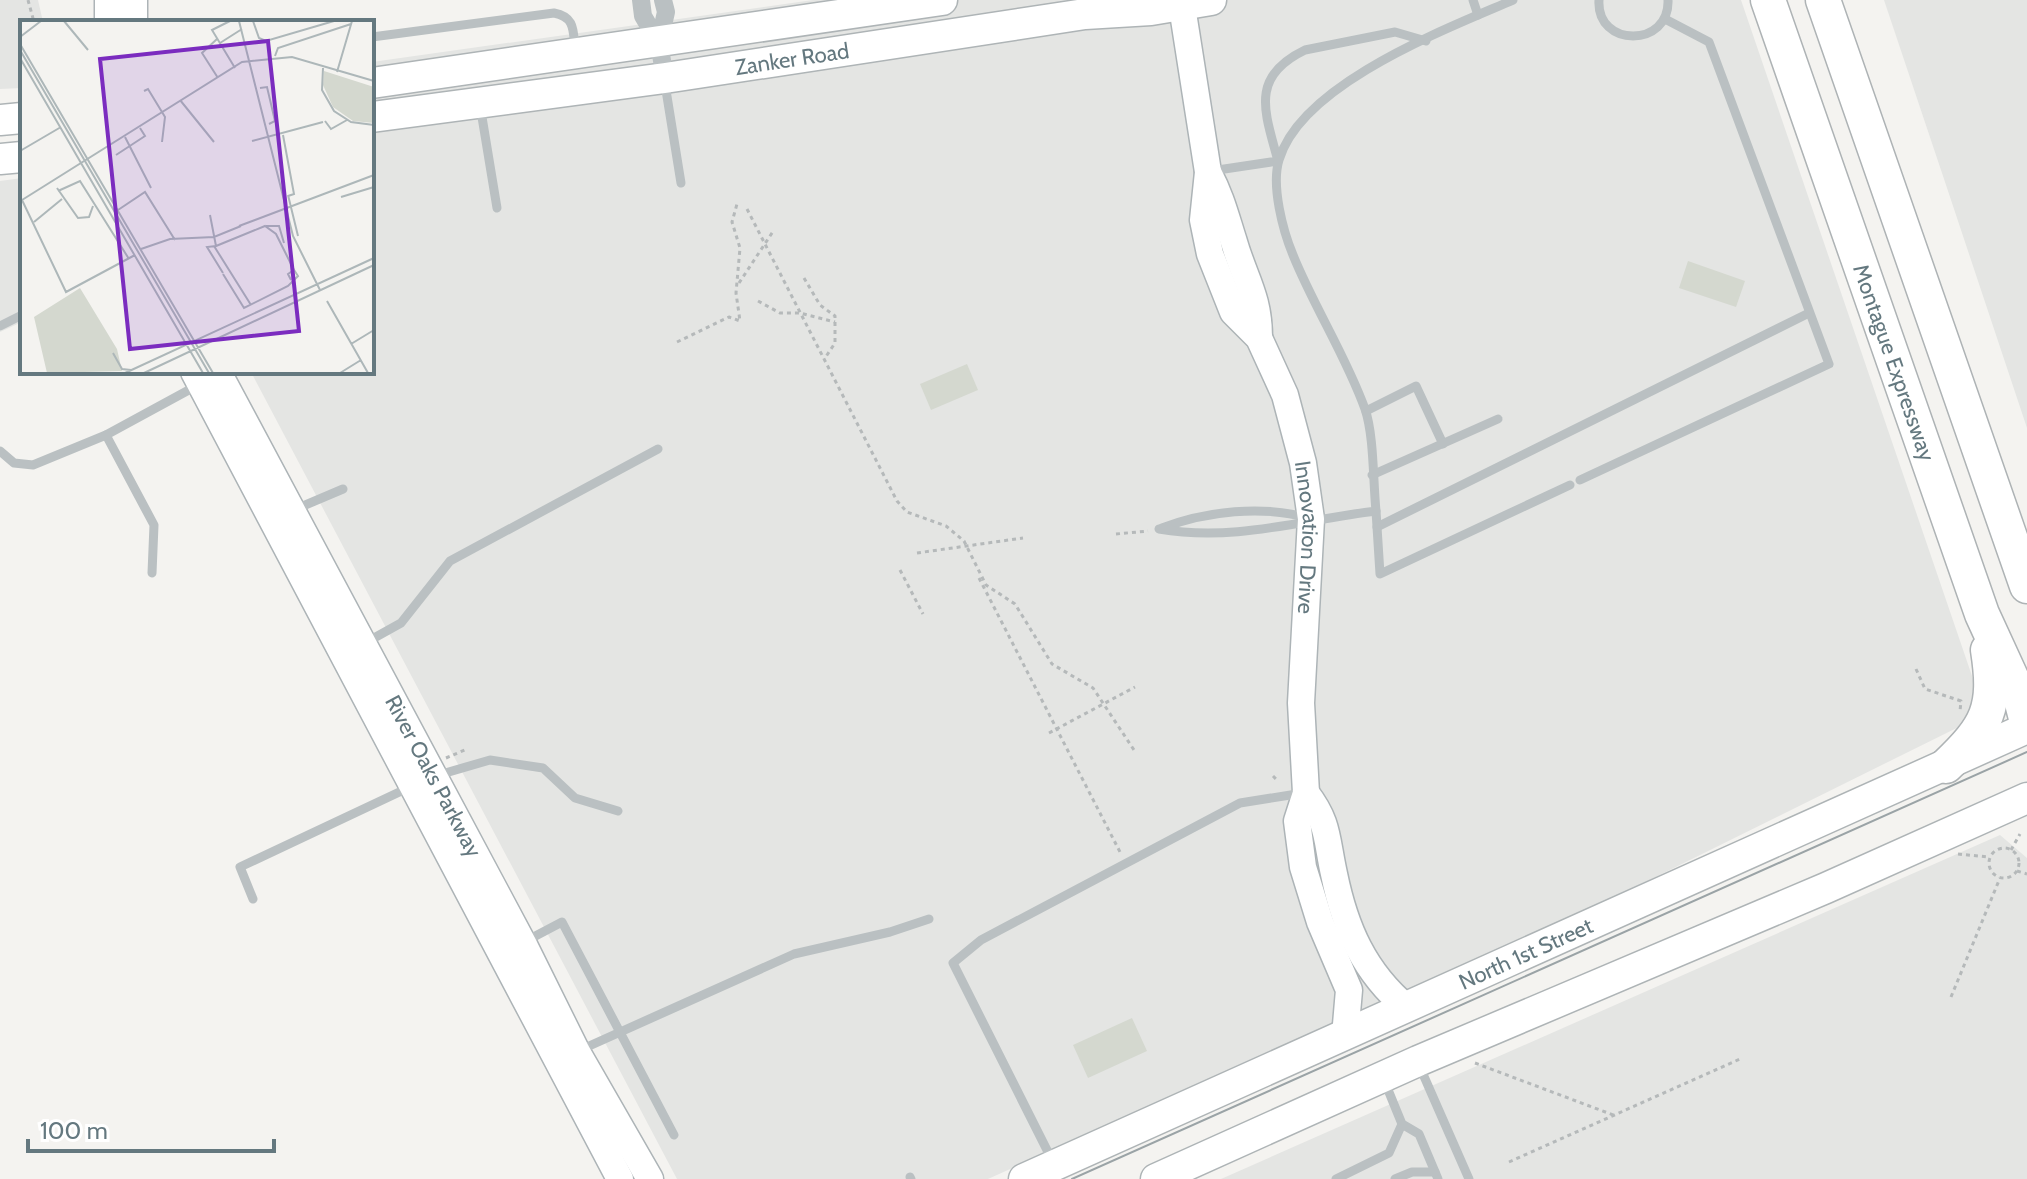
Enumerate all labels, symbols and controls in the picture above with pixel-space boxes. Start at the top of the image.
inset map [20,20,374,374]
street label: Zanker Road [733,37,851,81]
street label: Montague Expressway [1848,261,1941,465]
street label: Innovation Drive [1289,459,1325,615]
street label: River Oaks Parkway [380,690,488,862]
street label: North 1st Street [1455,911,1597,995]
scale bar [28,1103,274,1153]
text: 100 m [40,1116,108,1145]

